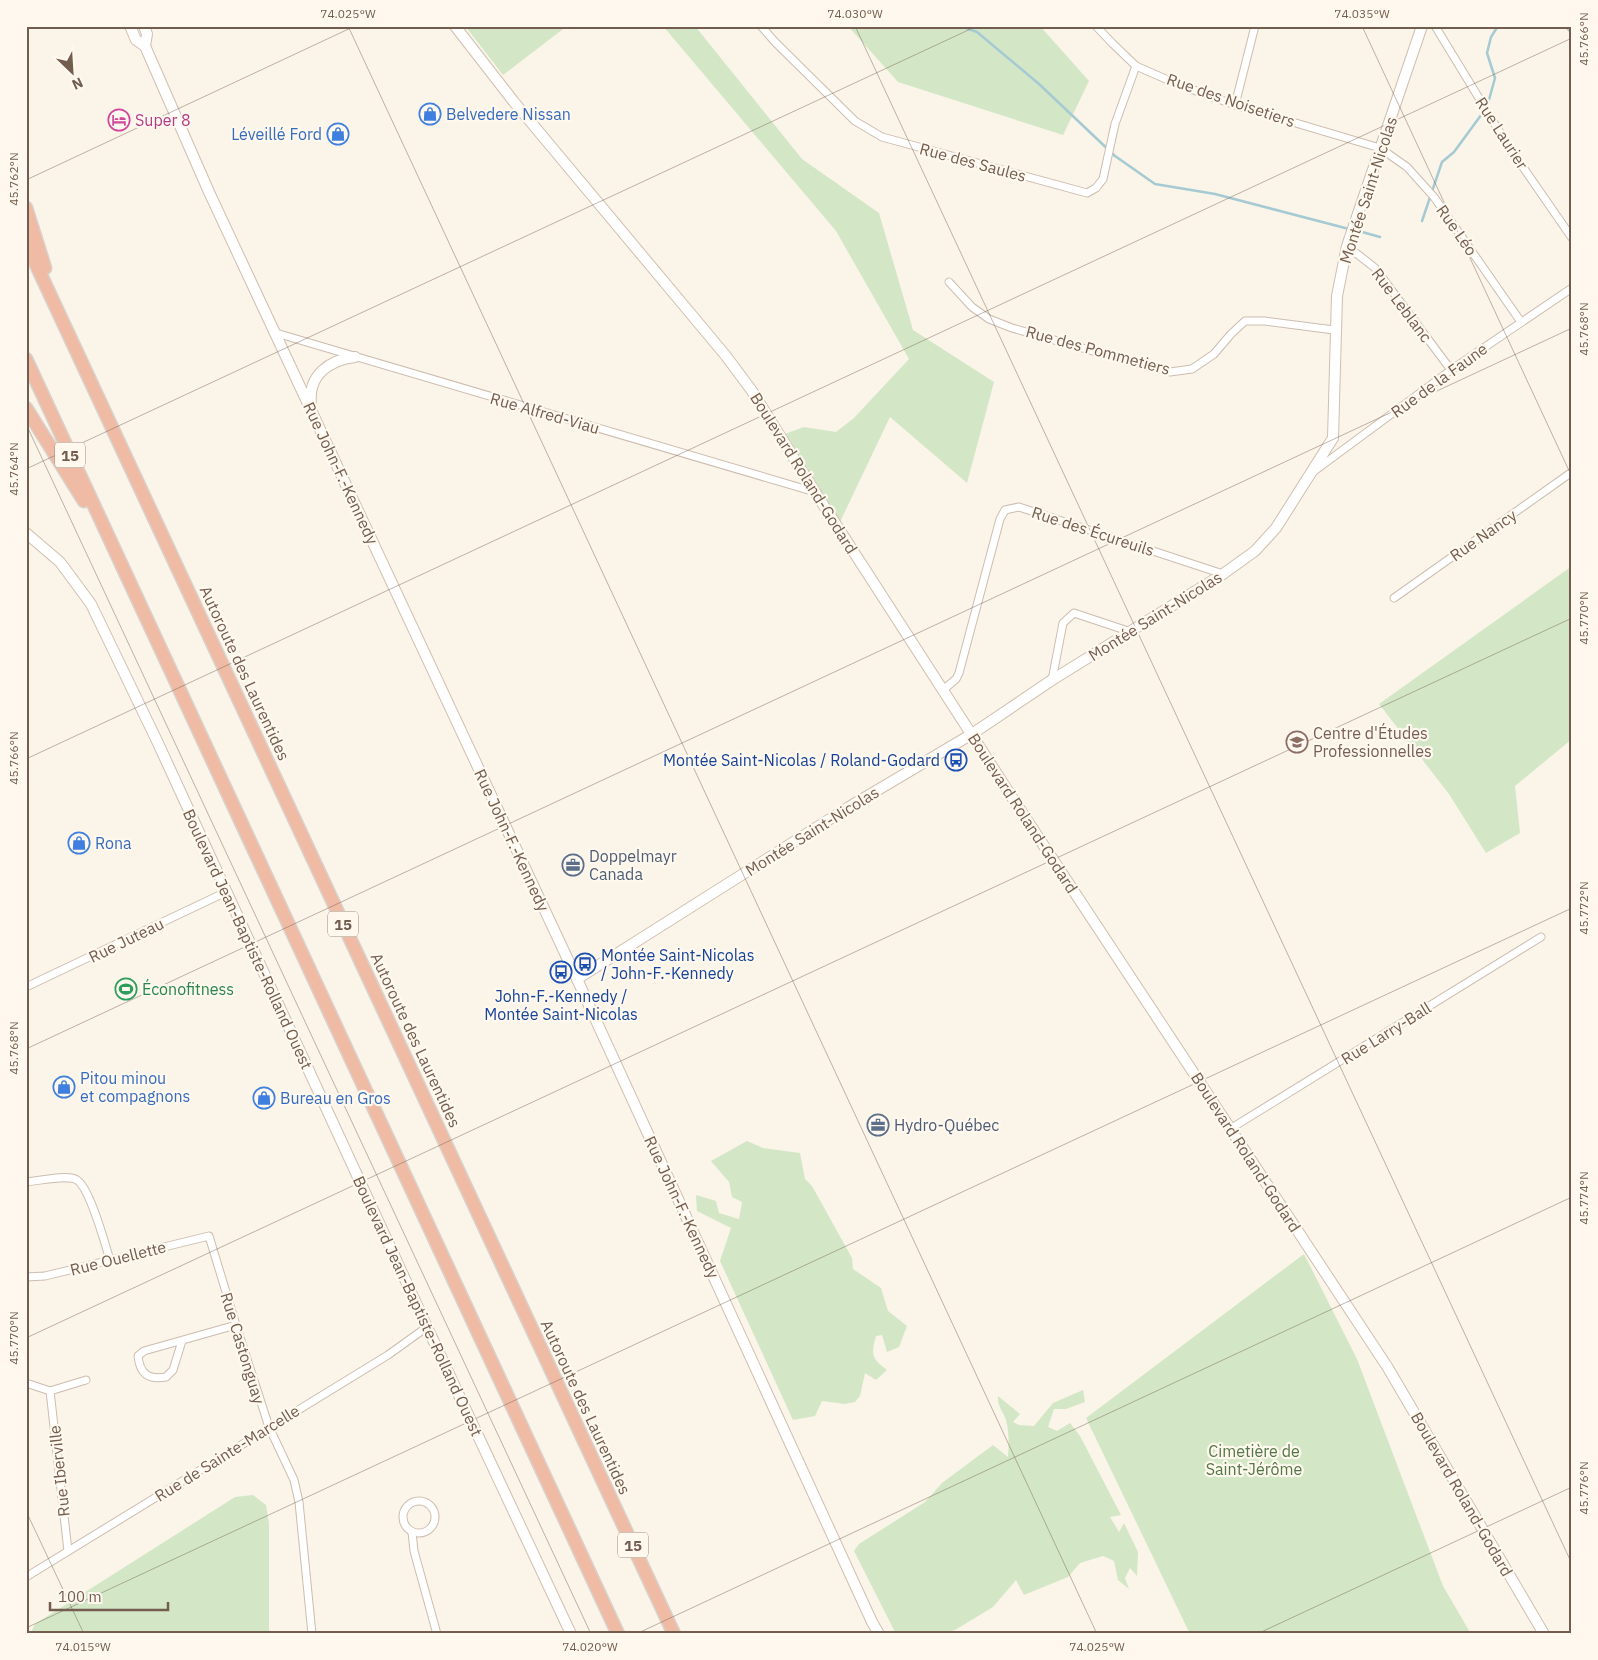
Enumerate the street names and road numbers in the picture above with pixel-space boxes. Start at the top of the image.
street label: Rue des Noisetiers [1164,69,1298,131]
street label: Rue Laurier [1471,93,1533,173]
street label: Montée Saint-Nicolas [1335,114,1401,266]
street label: Rue des Saules [918,138,1028,186]
street label: Rue Léo [1432,201,1482,259]
street label: Rue Leblanc [1368,264,1436,346]
street label: Rue des Pommetiers [1024,321,1172,379]
street label: Rue de la Faune [1387,338,1491,422]
street label: Rue Alfred-Viau [488,388,602,438]
street label: Boulevard Roland-Godard [746,389,862,557]
street label: Rue John-F.-Kennedy [299,399,383,547]
road number: 15 [55,442,85,468]
street label: Rue des Écureuils [1029,501,1157,560]
street label: Rue Nancy [1446,505,1520,565]
street label: Montée Saint-Nicolas [1085,567,1225,665]
street label: Autoroute des Laurentides [196,583,294,763]
street label: Boulevard Roland-Godard [964,729,1082,897]
street label: Rue John-F.-Kennedy [470,766,554,914]
street label: Montée Saint-Nicolas [742,782,882,880]
street label: Boulevard Jean-Baptiste-Rolland Ouest [179,806,317,1072]
road number: 15 [328,912,358,936]
street label: Rue Juteau [85,913,167,967]
street label: Autoroute des Laurentides [367,950,465,1130]
street label: Rue Larry-Ball [1337,997,1435,1069]
street label: Boulevard Roland-Godard [1187,1068,1305,1236]
street label: Rue John-F.-Kennedy [640,1133,724,1281]
street label: Boulevard Jean-Baptiste-Rolland Ouest [349,1173,487,1439]
street label: Rue Ouellette [68,1236,168,1280]
street label: Rue Castonguay [217,1290,269,1406]
street label: Autoroute des Laurentides [537,1317,635,1497]
street label: Rue de Sainte-Marcelle [151,1400,303,1506]
street label: Boulevard Roland-Godard [1407,1408,1517,1580]
street label: Rue Iberville [44,1424,74,1518]
road number: 15 [618,1532,648,1558]

